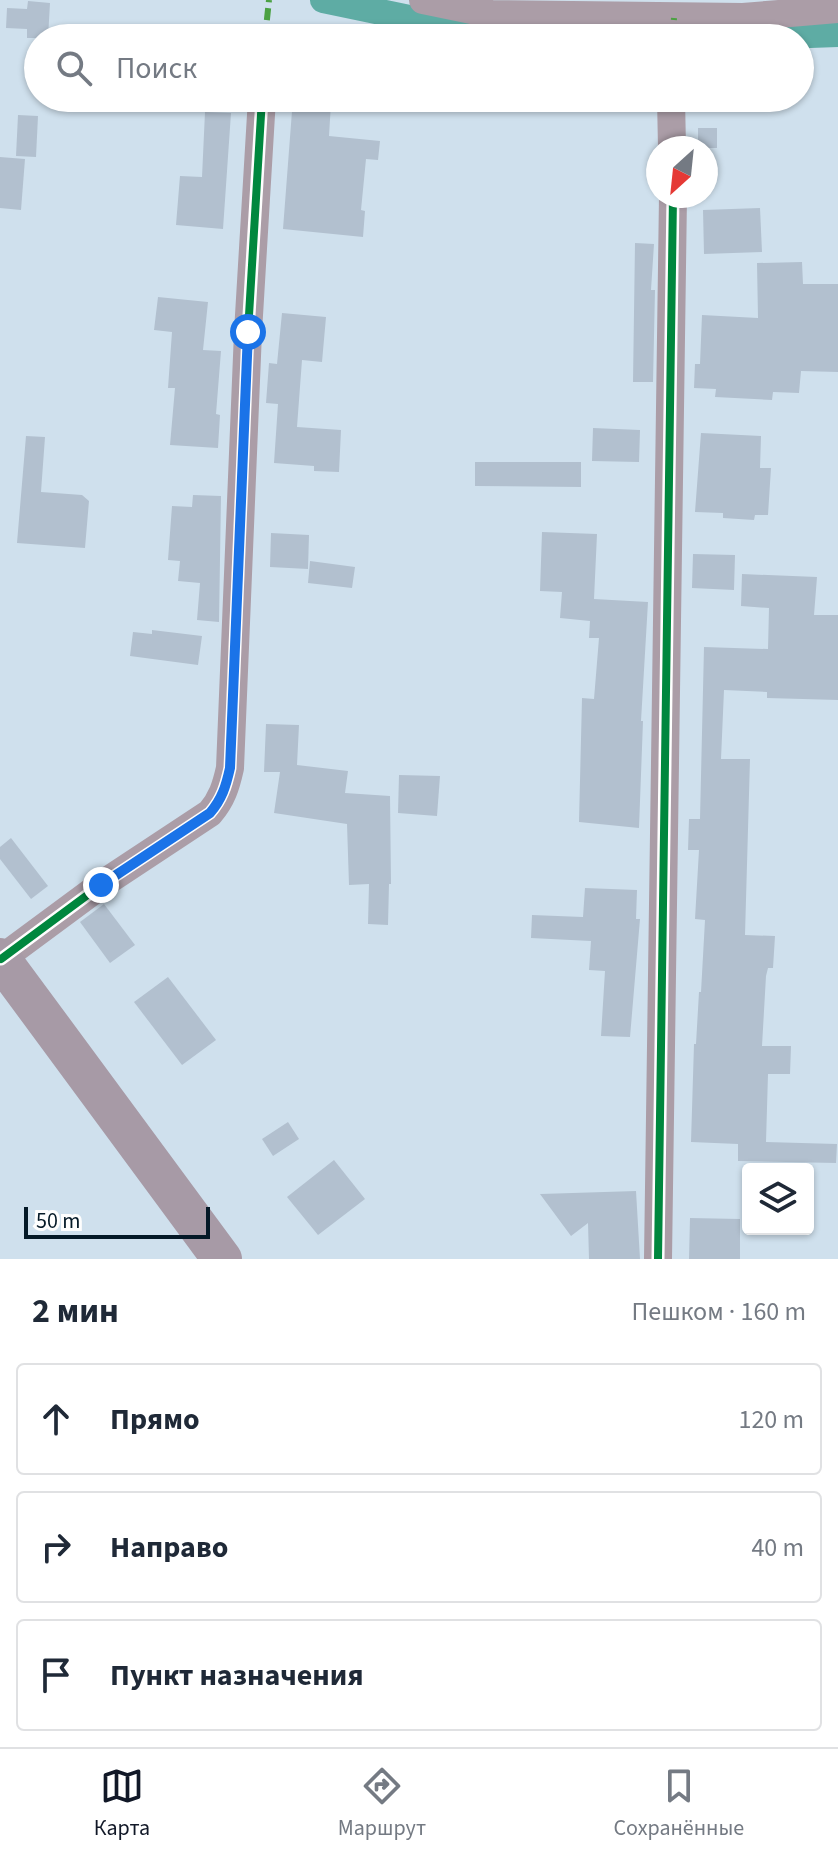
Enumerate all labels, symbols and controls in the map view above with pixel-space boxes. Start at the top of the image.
search box [24,24,814,112]
icon: search [52,46,96,90]
text: Поиск [116,47,197,90]
north arrow [646,136,718,208]
route start [230,314,266,350]
route end [83,867,119,903]
map controls [742,1163,814,1235]
button: layers [742,1163,814,1235]
scale bar [24,1203,210,1239]
text: 50 m [36,1205,81,1237]
text: 2 мин [32,1287,119,1336]
text: Пешком · 160 m [631,1293,806,1330]
icon: ahead [34,1397,78,1441]
text: Прямо [110,1398,200,1441]
text: 120 m [738,1401,804,1438]
icon: right [34,1525,78,1569]
text: Направо [110,1526,228,1569]
text: 40 m [751,1529,804,1566]
icon: arrive [34,1653,78,1697]
text: Пункт назначения [110,1654,364,1697]
tab: Карта [94,1764,150,1844]
tab: Маршрут [338,1764,426,1844]
tab: Сохранённые [614,1764,744,1844]

